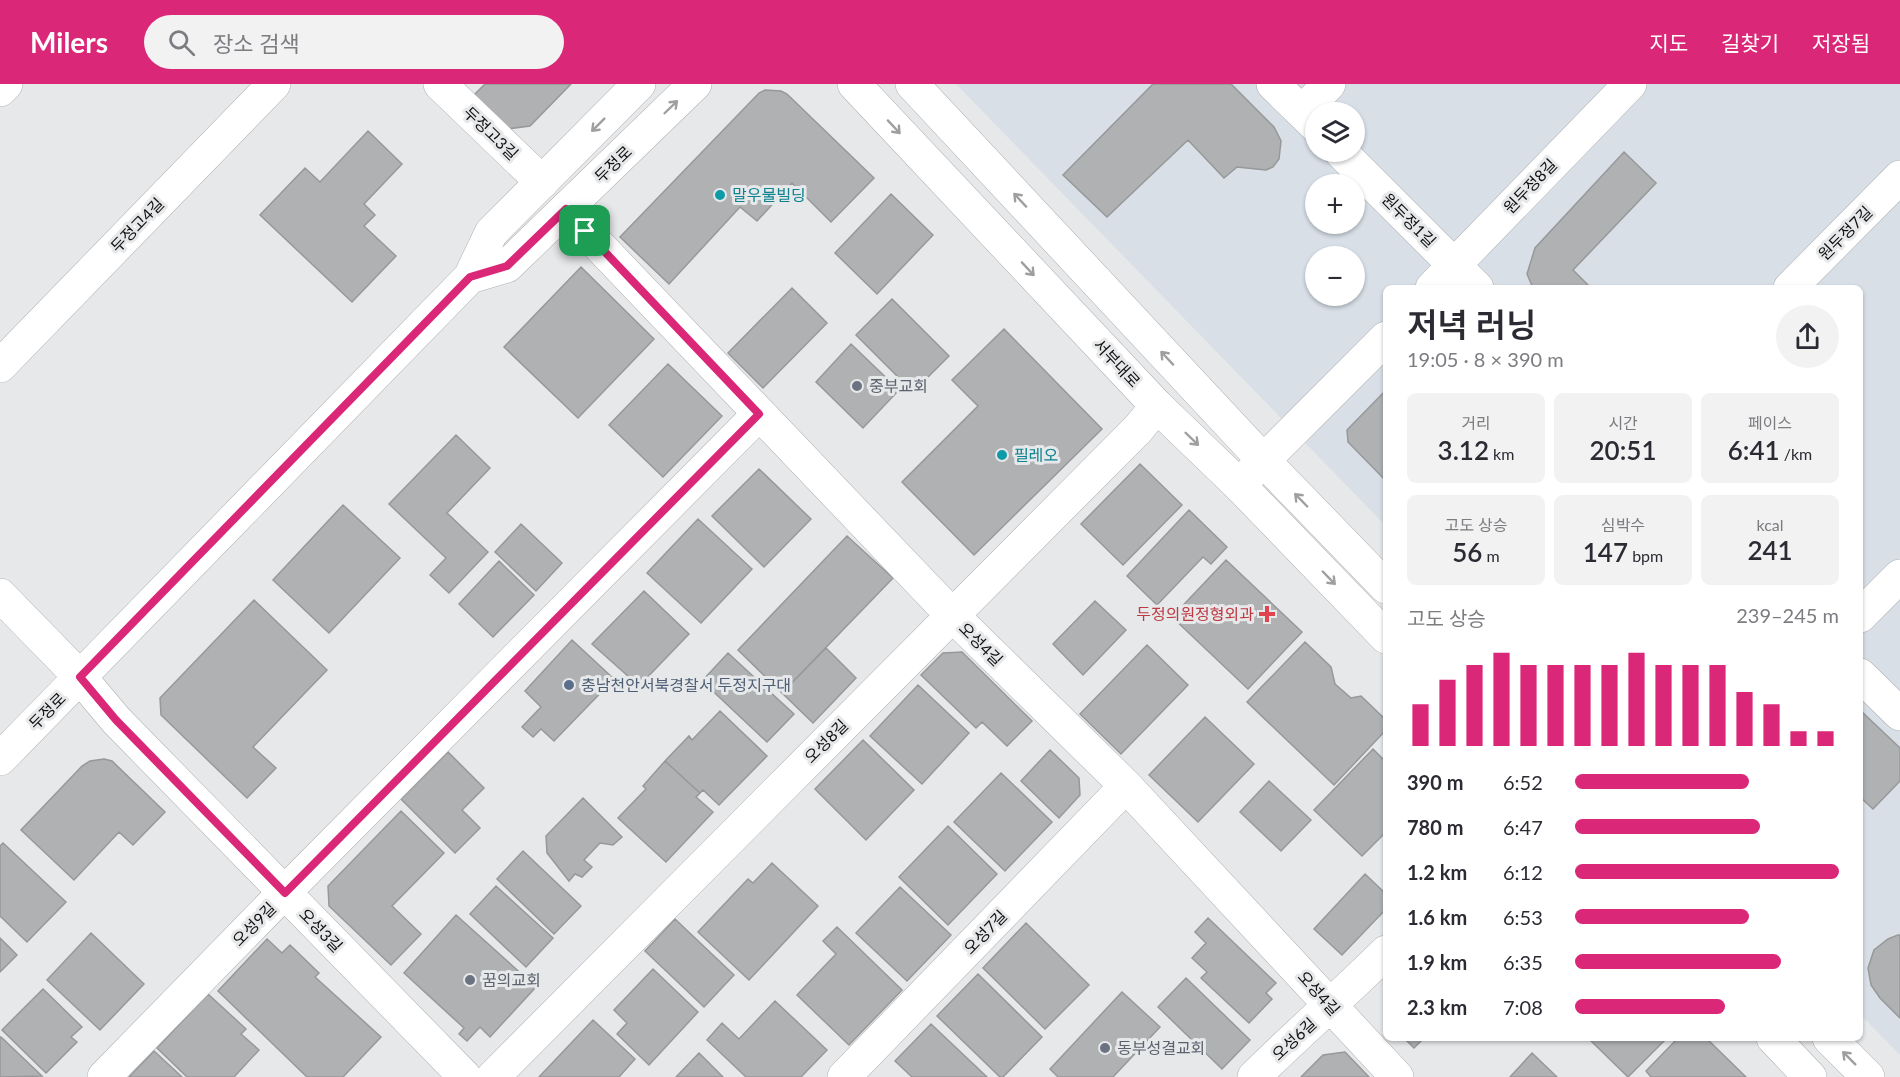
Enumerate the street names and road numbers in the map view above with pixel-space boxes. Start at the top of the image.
street label: 두정고3길 [460,102,522,163]
street label: 두정로 [590,141,635,186]
street label: 원두정8길 [1499,155,1560,217]
street label: 원두정1길 [1379,189,1440,250]
street label: 두정고4길 [106,194,167,256]
street label: 원두정7길 [1814,202,1875,263]
street label: 서부대로 [1090,335,1145,391]
street label: 오성4길 [956,618,1007,669]
street label: 두정로 [24,688,69,733]
street label: 오성8길 [800,715,851,766]
street label: 오성9길 [228,898,279,949]
street label: 오성3길 [296,904,347,955]
street label: 오성7길 [959,906,1010,957]
street label: 오성4길 [1294,966,1344,1019]
street label: 오성6길 [1268,1013,1320,1064]

